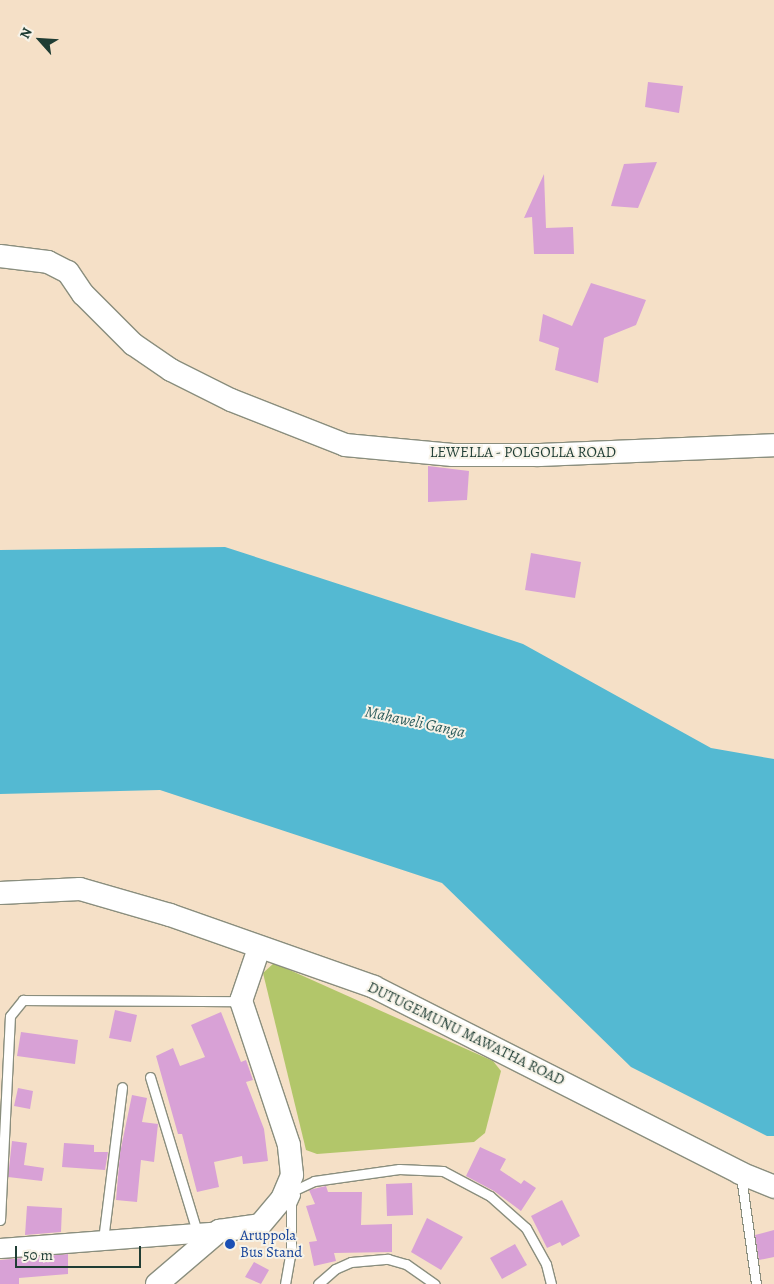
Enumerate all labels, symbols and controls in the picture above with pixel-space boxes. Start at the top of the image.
north arrow [15,15,65,65]
text: N [15,24,37,42]
street label: LEWELLA - POLGOLLA ROAD [430,444,616,462]
water label: Mahaweli Ganga [363,702,467,742]
street label: DUTUGEMUNU MAWATHA ROAD [364,978,568,1090]
place label: Aruppola Bus Stand [240,1226,302,1261]
scale bar [18,1236,144,1268]
marker: Aruppola Bus Stand [224,1238,236,1250]
text: 50 m [23,1245,53,1265]

